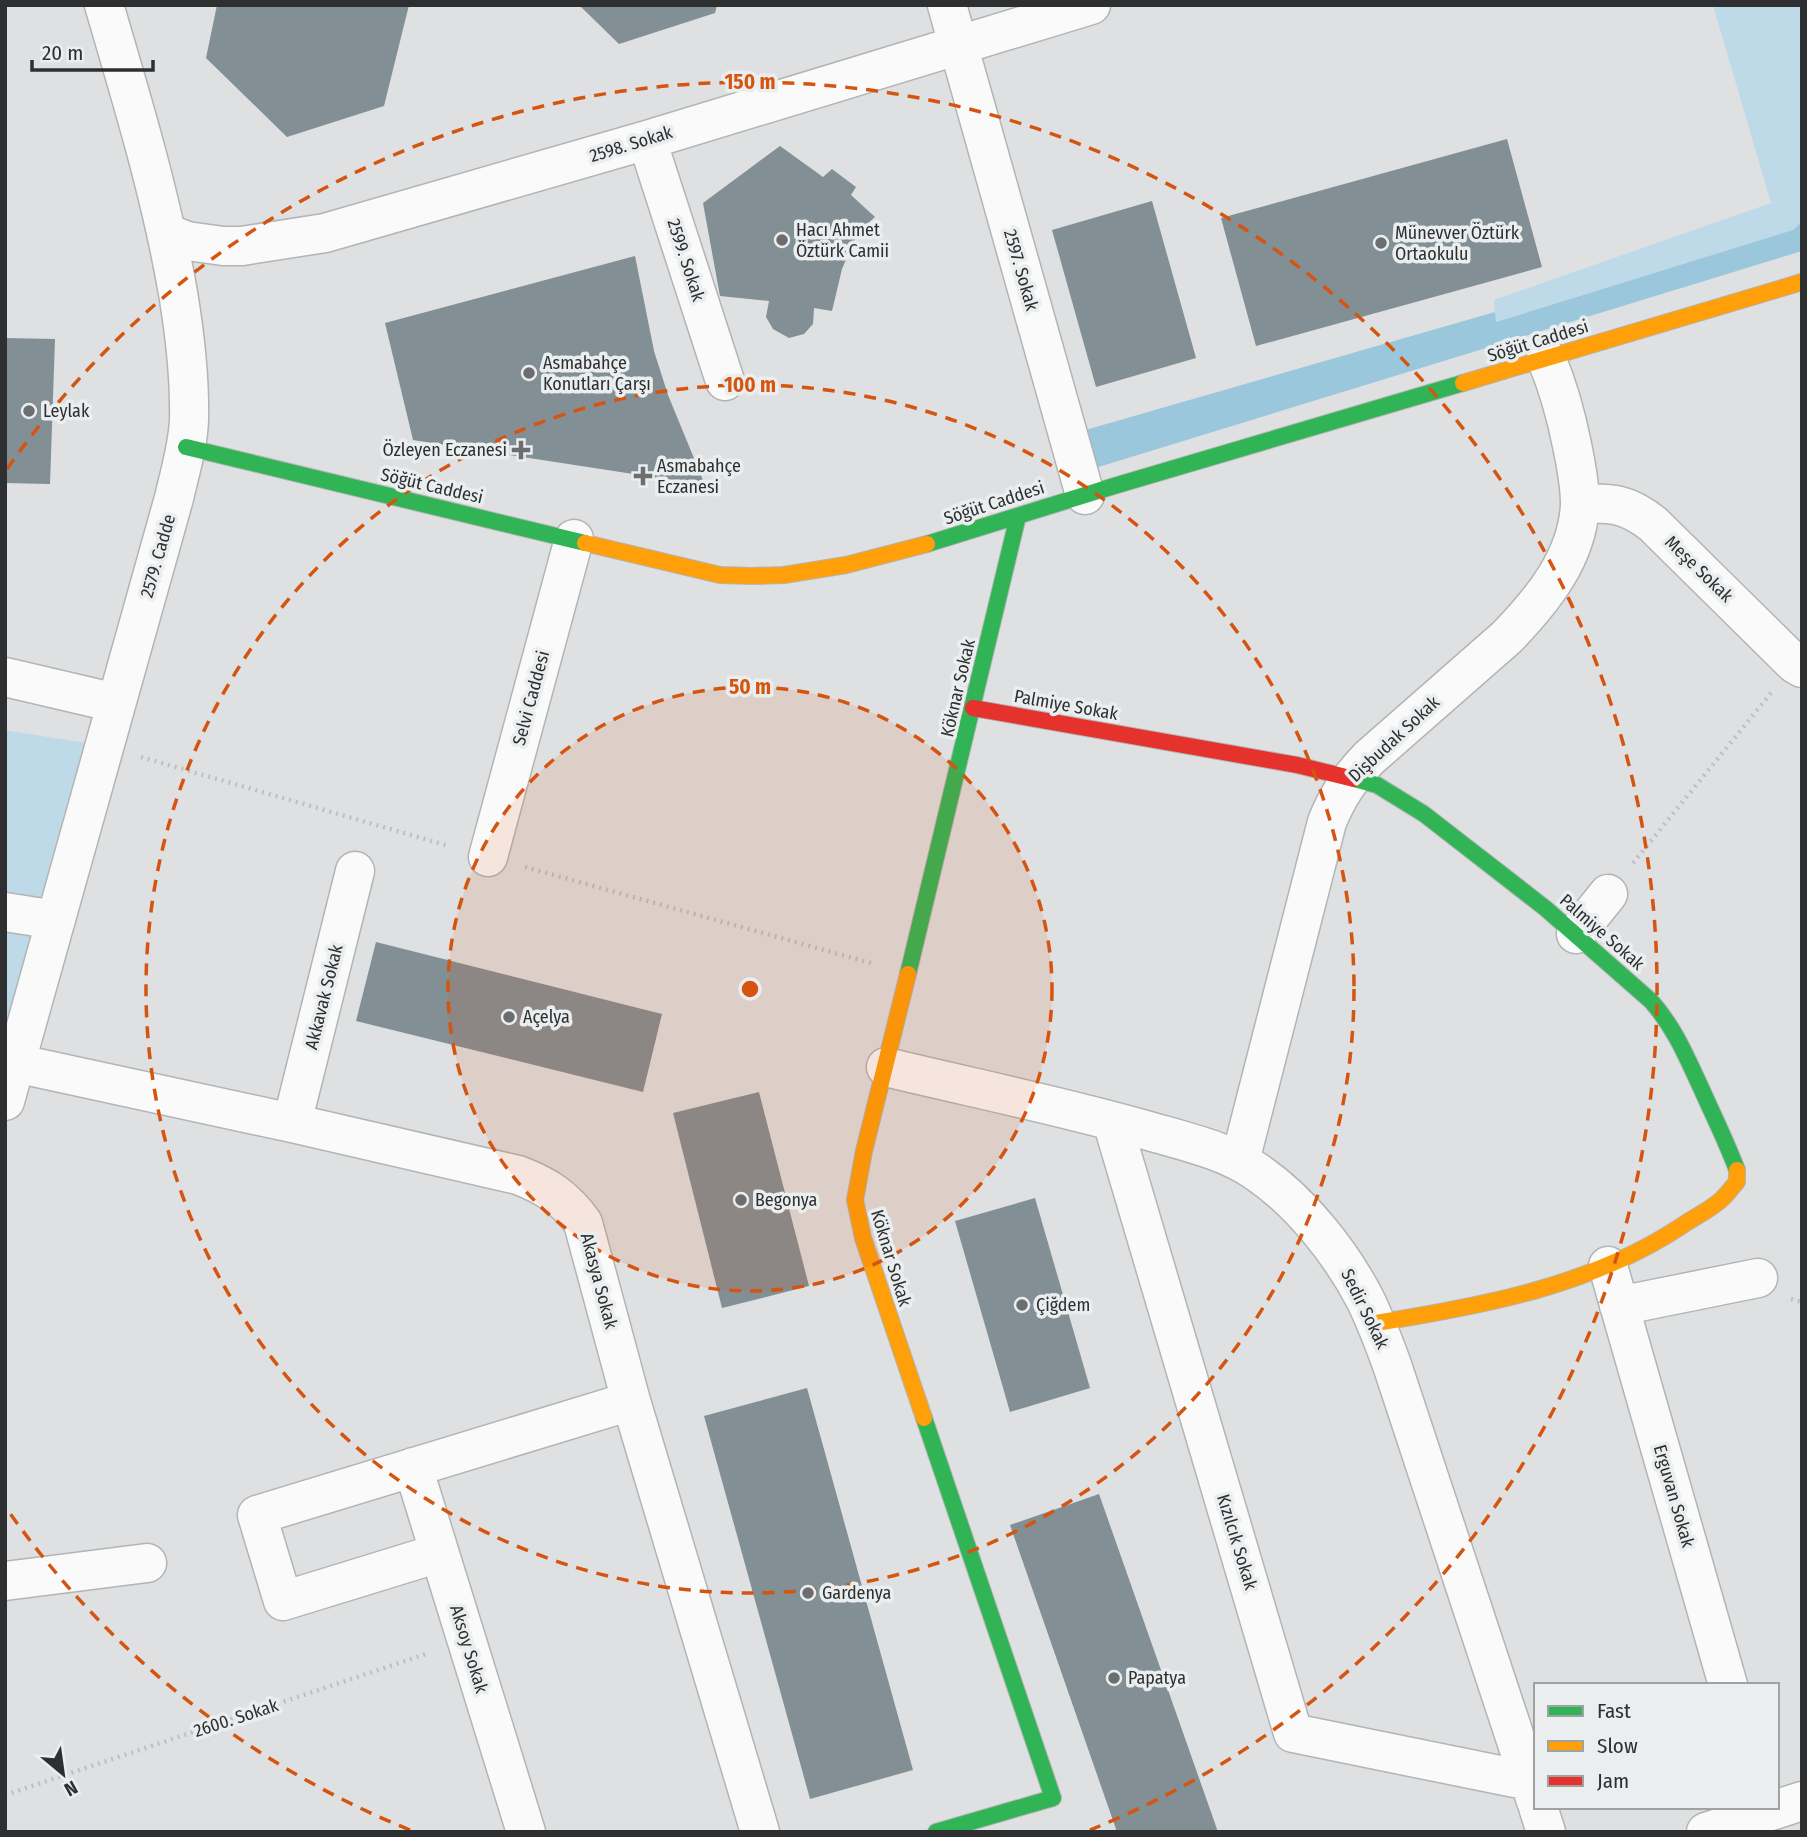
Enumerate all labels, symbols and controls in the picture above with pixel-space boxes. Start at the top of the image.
scale bar [32,28,152,72]
text: 20 m [42,40,83,66]
text: 150 m [724,69,776,95]
street label: 2598. Sokak [587,121,676,167]
street label: 2599. Sokak [662,216,710,304]
place label: Hacı Ahmet Öztürk Camii [796,219,889,262]
place label: Münevver Öztürk Ortaokulu [1395,222,1520,265]
street label: 2597. Sokak [999,227,1043,314]
marker: Hacı Ahmet Öztürk Camii [774,232,790,248]
marker: Münevver Öztürk Ortaokulu [1373,235,1389,251]
street label: Söğüt Caddesi [1485,315,1591,367]
place label: Asmabahçe Konutları Çarşı [543,352,651,395]
marker: Asmabahçe Konutları Çarşı [521,365,537,381]
text: 100 m [724,372,776,398]
place label: Leylak [43,400,90,422]
marker: Leylak [21,403,37,419]
place label: Özleyen Eczanesi [383,439,507,461]
marker: Özleyen Eczanesi [513,442,529,458]
place label: Asmabahçe Eczanesi [657,455,741,498]
street label: Söğüt Caddesi [379,464,485,508]
marker: Asmabahçe Eczanesi [635,468,651,484]
street label: Söğüt Caddesi [941,476,1047,530]
street label: 2579. Cadde [136,512,180,600]
street label: Meşe Sokak [1660,531,1738,607]
street label: Köknar Sokak [936,636,980,739]
street label: Selvi Caddesi [508,648,554,748]
text: 50 m [729,674,771,700]
street label: Palmiye Sokak [1012,685,1120,725]
street label: Dişbudak Sokak [1344,691,1445,787]
street label: Palmiye Sokak [1555,889,1649,975]
street label: Akkavak Sokak [300,942,348,1052]
centre of rings [738,977,762,1001]
place label: Açelya [523,1006,570,1028]
marker: Açelya [501,1009,517,1025]
place label: Begonya [755,1189,818,1211]
marker: Begonya [733,1192,749,1208]
street label: Köknar Sokak [866,1207,916,1309]
street label: Akasya Sokak [576,1231,622,1332]
street label: Sedir Sokak [1336,1265,1394,1353]
place label: Çiğdem [1036,1294,1090,1316]
marker: Çiğdem [1014,1297,1030,1313]
street label: Erguvan Sokak [1649,1442,1699,1551]
street label: Kızılcık Sokak [1212,1491,1262,1593]
place label: Gardenya [822,1582,892,1604]
marker: Gardenya [800,1585,816,1601]
street label: Aksoy Sokak [445,1602,493,1696]
place label: Papatya [1128,1667,1186,1689]
marker: Papatya [1106,1670,1122,1686]
legend [1534,1683,1779,1809]
street label: 2600. Sokak [191,1694,282,1742]
text: Fast [1597,1698,1631,1724]
text: Slow [1597,1733,1638,1759]
north arrow [28,1739,98,1809]
text: Jam [1597,1768,1629,1794]
text: N [60,1776,82,1801]

